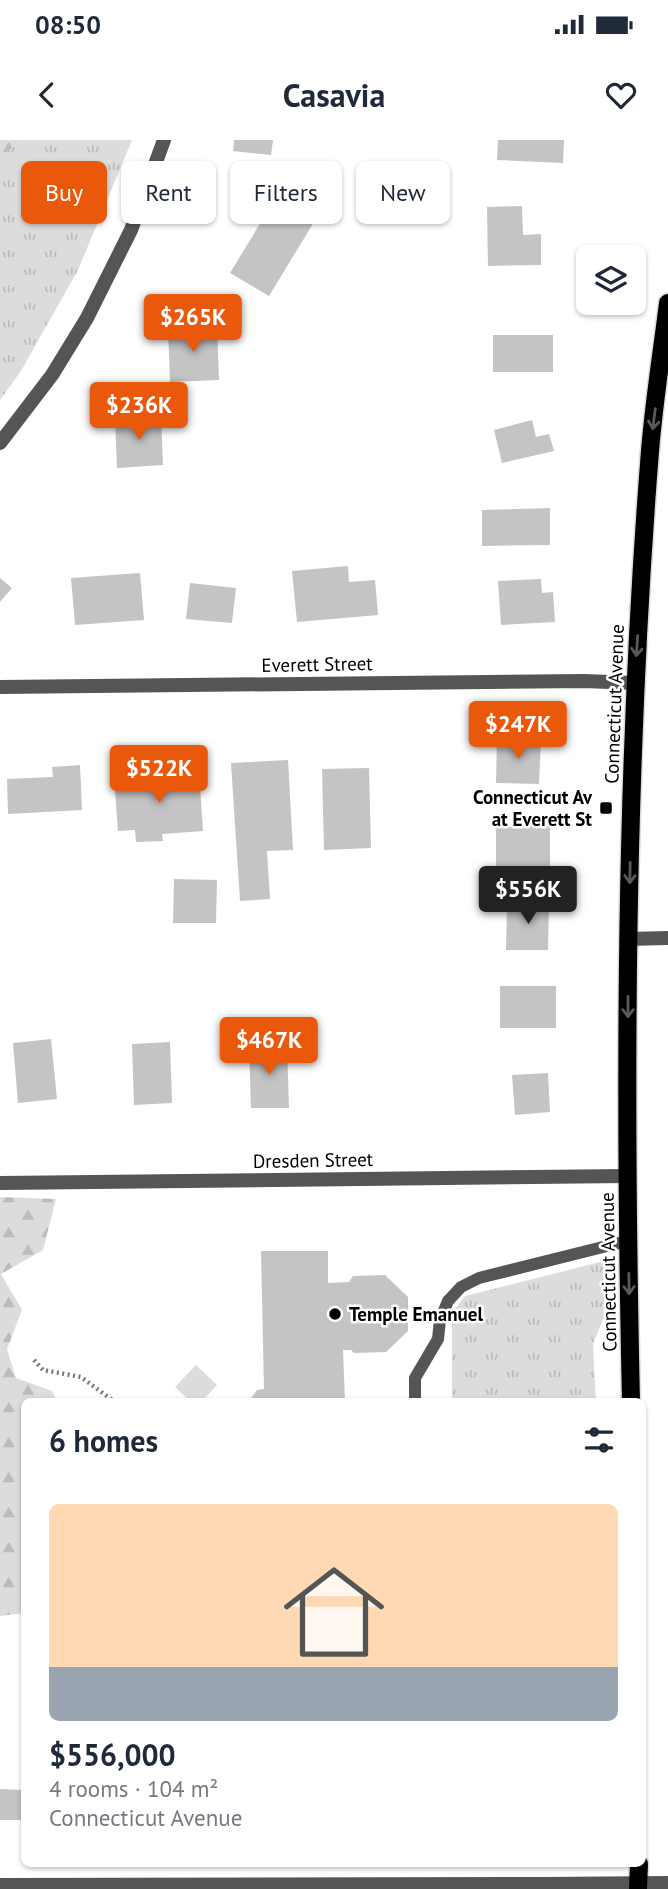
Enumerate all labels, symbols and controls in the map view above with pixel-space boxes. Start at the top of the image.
text: 08:50 [35,8,101,41]
text: Casavia [283,74,385,116]
icon: back [28,76,66,114]
icon: heart [602,76,640,114]
chip: Buy [21,161,107,224]
chip: Rent [121,161,216,224]
chip: Filters [230,161,342,224]
chip: New [356,161,450,224]
map controls [576,245,646,315]
button: layers [576,245,646,315]
pin: $265K [144,294,242,354]
text: $265K [160,302,226,331]
pin: $236K [90,383,188,442]
text: $236K [106,390,172,419]
one-way arrow [647,407,660,430]
street label: Connecticut Avenue [599,624,629,784]
one-way arrow [630,634,643,657]
street label: Everett Street [261,651,373,677]
pin: $247K [469,702,567,761]
text: $247K [485,709,551,738]
pin: $522K [110,746,208,805]
text: $522K [126,753,192,782]
place label: Connecticut Av at Everett St [473,785,593,831]
marker: Connecticut Av at Everett St [598,800,614,816]
one-way arrow [623,861,636,884]
pin: $556K [479,866,577,926]
text: $556K [495,874,561,903]
one-way arrow [621,996,634,1019]
pin: $467K [220,1018,318,1077]
text: $467K [236,1025,302,1054]
street label: Dresden Street [253,1147,374,1173]
street label: Connecticut Avenue [595,1192,621,1352]
one-way arrow [622,1272,635,1295]
place label: Temple Emanuel [349,1302,483,1326]
marker: Temple Emanuel [327,1306,343,1322]
text: 6 homes [49,1421,158,1460]
icon: filters [580,1421,618,1459]
icon: home [271,1549,397,1675]
text: $556,000 [49,1735,176,1774]
text: 4 rooms · 104 m² [49,1774,218,1803]
text: Connecticut Avenue [49,1803,242,1832]

